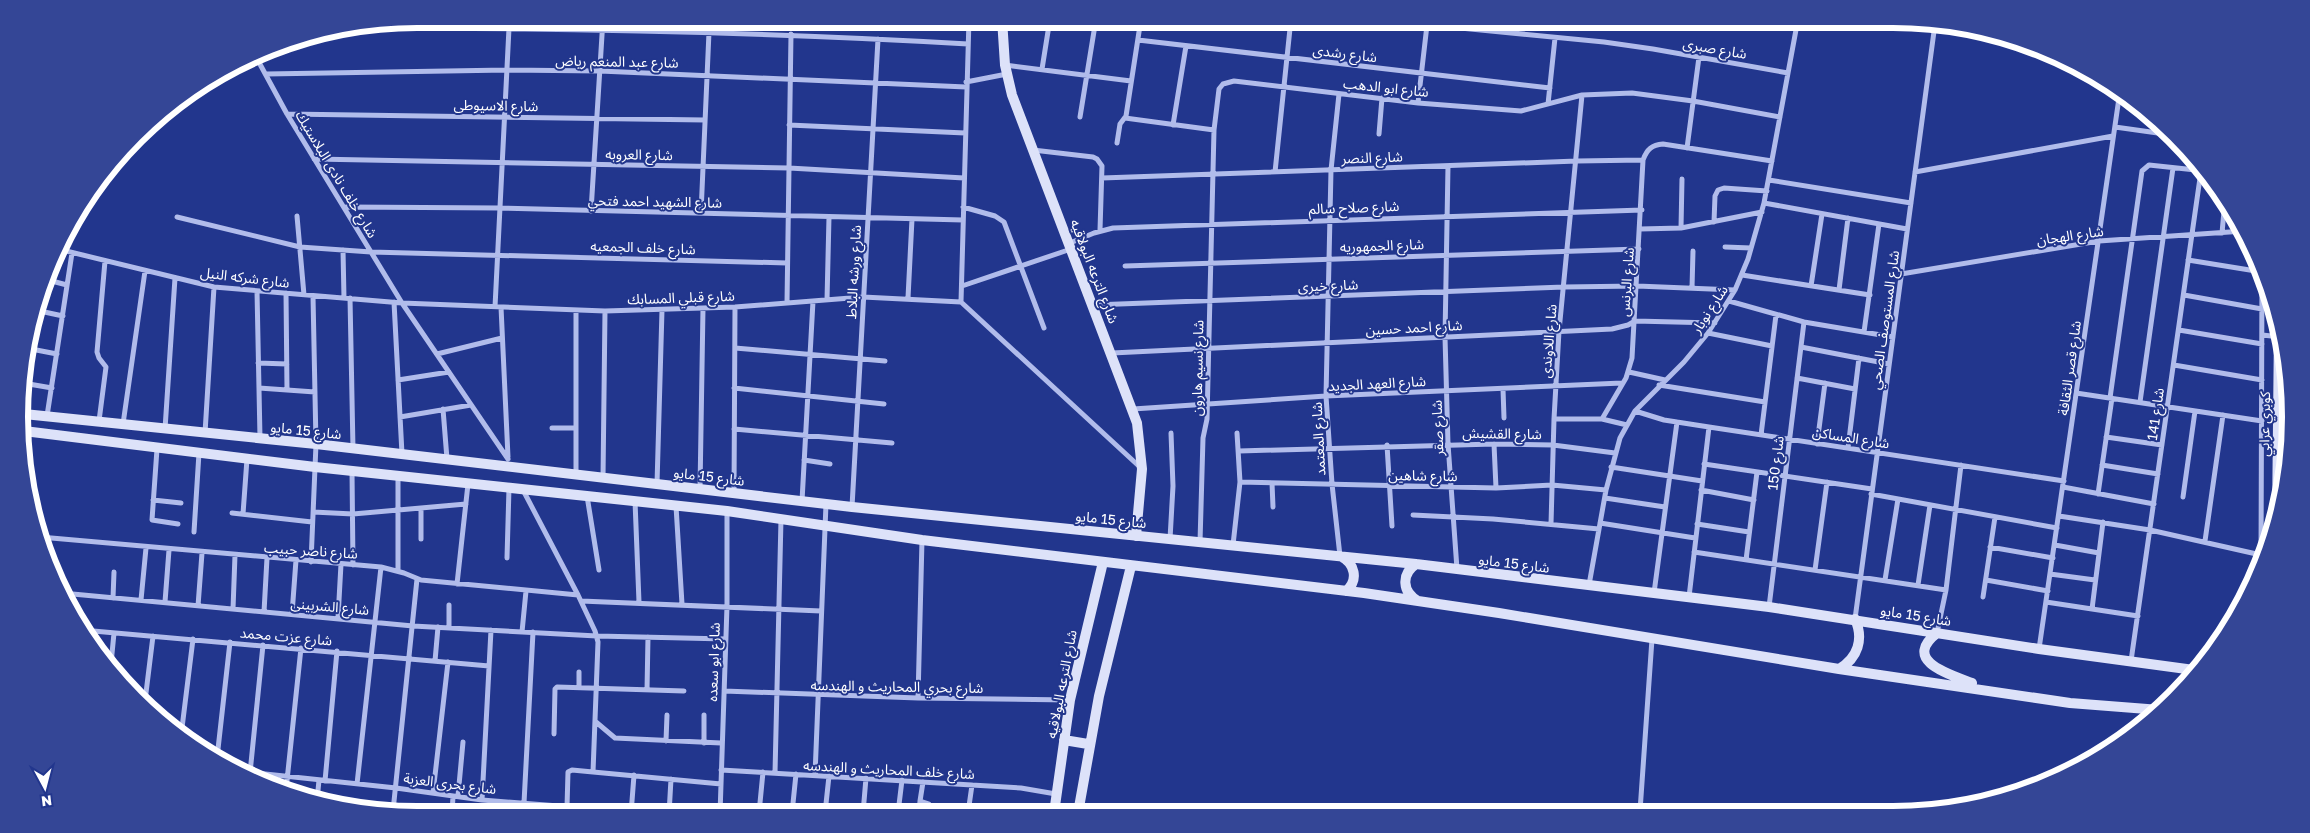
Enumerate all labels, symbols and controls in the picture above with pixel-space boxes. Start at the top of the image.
street label: شارع صبرى [1681,34,1748,65]
street label: شارع رشدى [1312,41,1378,68]
street label: شارع عبد المنعم رياض [555,51,679,74]
street label: شارع ابو الدهب [1342,74,1430,103]
street label: شارع الاسيوطى [453,96,539,117]
street label: شارع خلف نادى البلاستيك [290,107,382,242]
street label: شارع العروبه [605,145,673,166]
street label: شارع النصر [1340,147,1403,170]
street label: شارع الشهيد احمد فتحي [588,191,722,214]
street label: شارع صلاح سالم [1308,197,1400,220]
street label: شارع الترعه البولاقيه [1064,216,1123,327]
street label: شارع الهجان [2035,222,2105,251]
street label: شارع ورشه البلاط [842,224,867,320]
street label: شارع الجمهوريه [1340,235,1424,258]
street label: شارع خلف الجمعيه [590,237,696,260]
street label: شارع البرنس [1615,247,1640,317]
street label: شارع المستوصف الصحي [1866,249,1905,391]
street label: شارع شركه النيل [199,263,291,294]
street label: شارع خيرى [1297,275,1359,298]
street label: شارع نوبار [1687,282,1733,339]
street label: شارع قبلي المسابك [627,287,735,311]
street label: شارع اللاوندى [1536,303,1563,379]
street label: شارع احمد حسين [1365,316,1463,341]
street label: شارع قصر الثقافة [2054,319,2087,417]
street label: شارع نسيم هارون [1188,320,1209,416]
street label: شارع العهد الجديد [1328,372,1427,397]
street label: شارع 141 [2143,387,2170,442]
street label: كوبري عرابي [2255,391,2276,457]
street label: شارع صقر [1428,400,1450,457]
street label: شارع المعتمد [1308,401,1331,476]
street label: شارع 15 مايو [269,418,342,445]
street label: شارع المساكن [1811,423,1891,454]
street label: شارع القشيش [1462,424,1542,445]
street label: شارع 150 [1763,435,1790,491]
street label: شارع 15 مايو [672,463,746,492]
street label: شارع شاهين [1388,466,1458,487]
street label: شارع 15 مايو [1074,507,1147,534]
street label: شارع ناصر حبيب [263,538,358,565]
street label: شارع 15 مايو [1477,550,1551,579]
street label: شارع الشربينى [290,594,370,621]
street label: شارع 15 مايو [1879,601,1953,632]
street label: شارع ابو سعده [703,622,726,702]
street label: شارع عزت محمد [239,623,333,651]
street label: شارع الترعه البولاقيه [1042,628,1083,740]
street label: شارع بحري المحاريث و الهندسه [810,676,984,699]
street label: شارع خلف المحاريث و الهندسه [803,756,975,785]
north arrow [20,763,70,813]
street label: شارع بحرى العزبة [402,769,497,800]
text: N [40,792,53,810]

